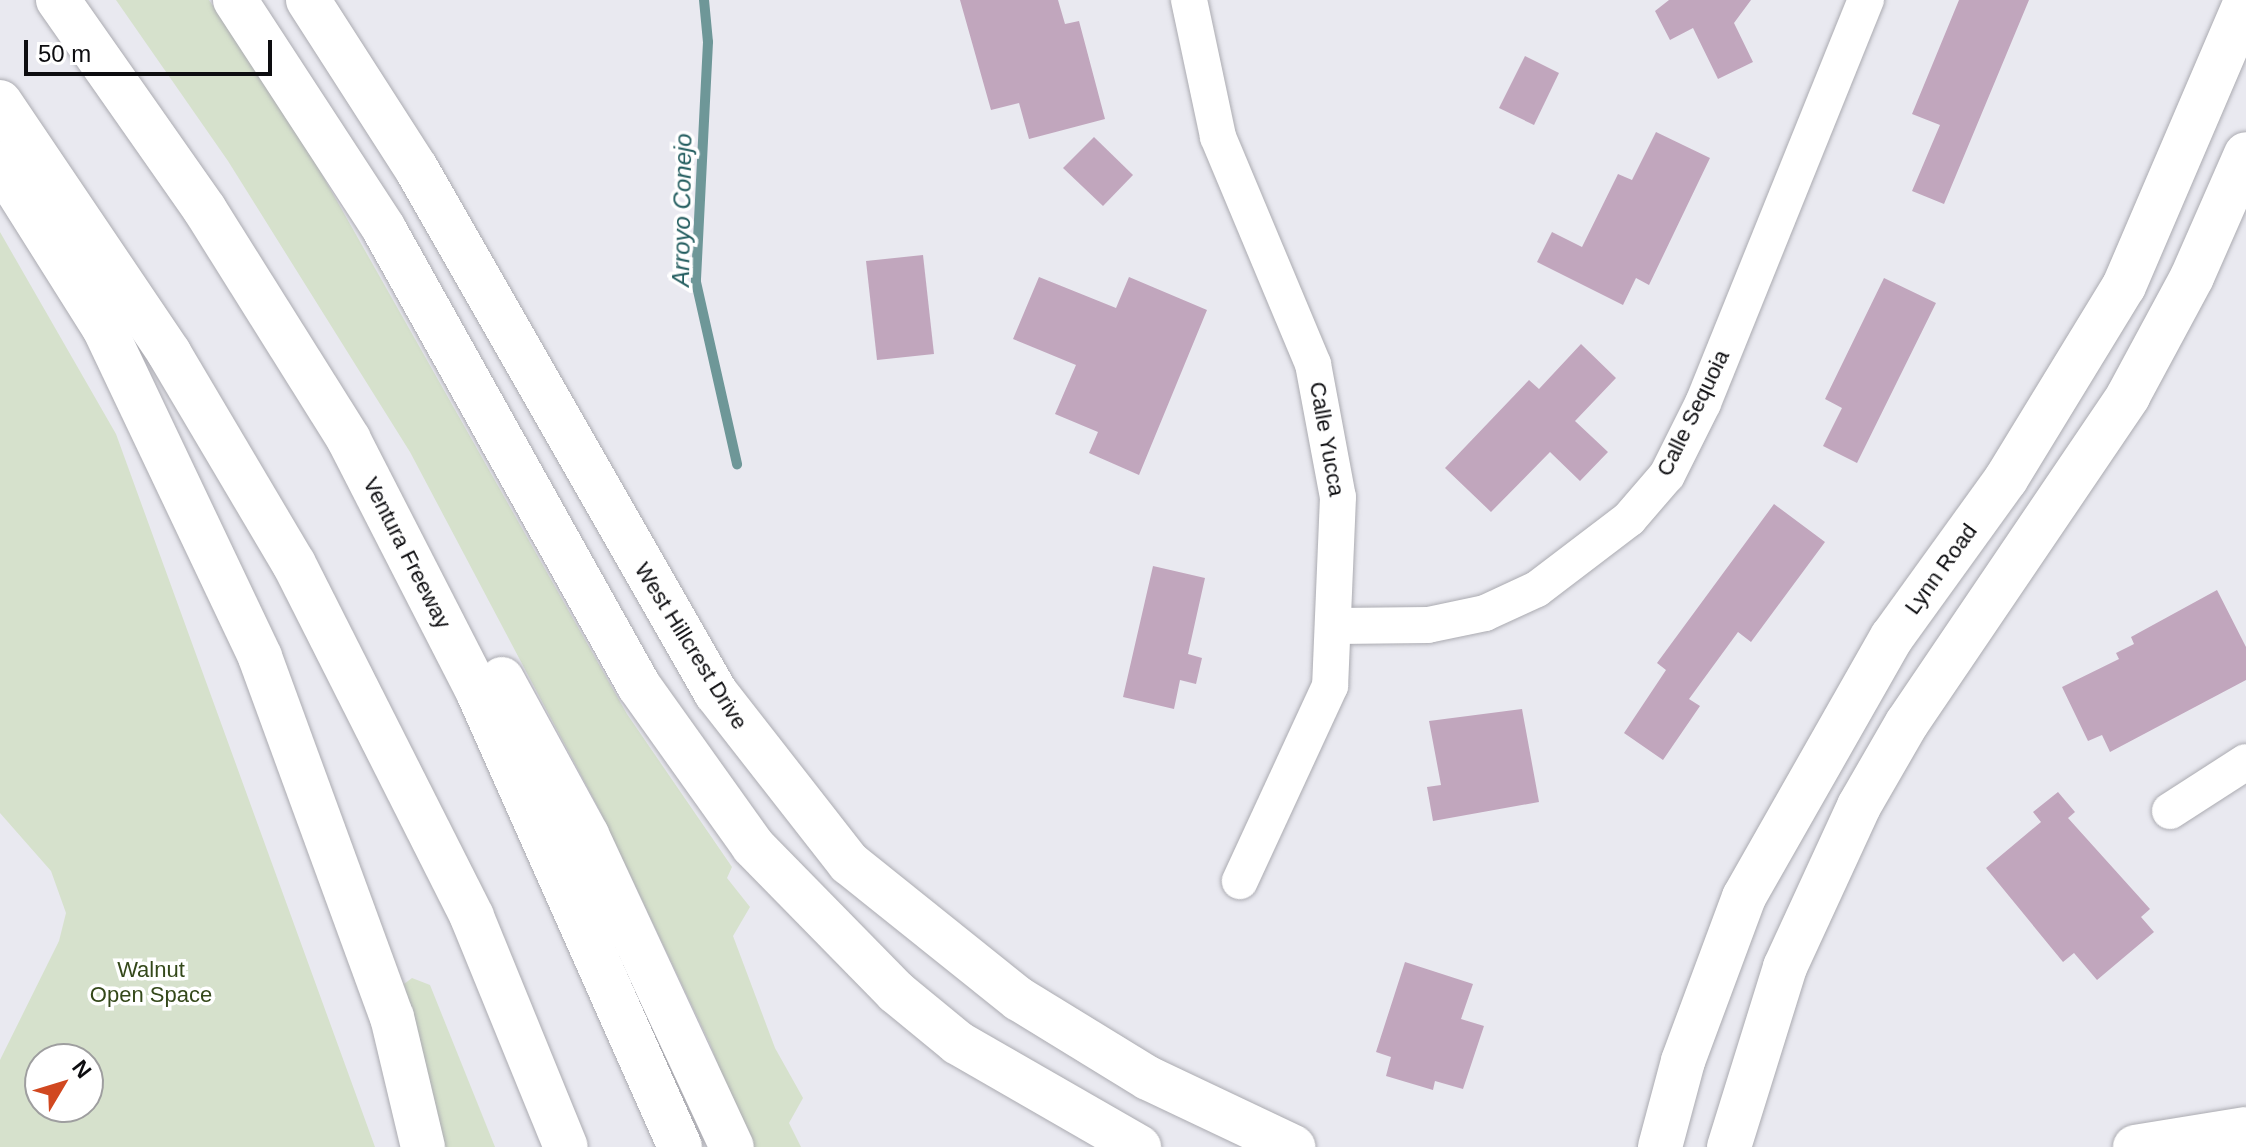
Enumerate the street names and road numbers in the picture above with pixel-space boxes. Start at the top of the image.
street label: Calle Sequoia [1651,346,1735,480]
street label: Calle Yucca [1304,380,1350,498]
street label: Ventura Freeway [357,473,457,633]
street label: Lynn Road [1899,519,1983,619]
street label: West Hillcrest Drive [629,558,753,734]

